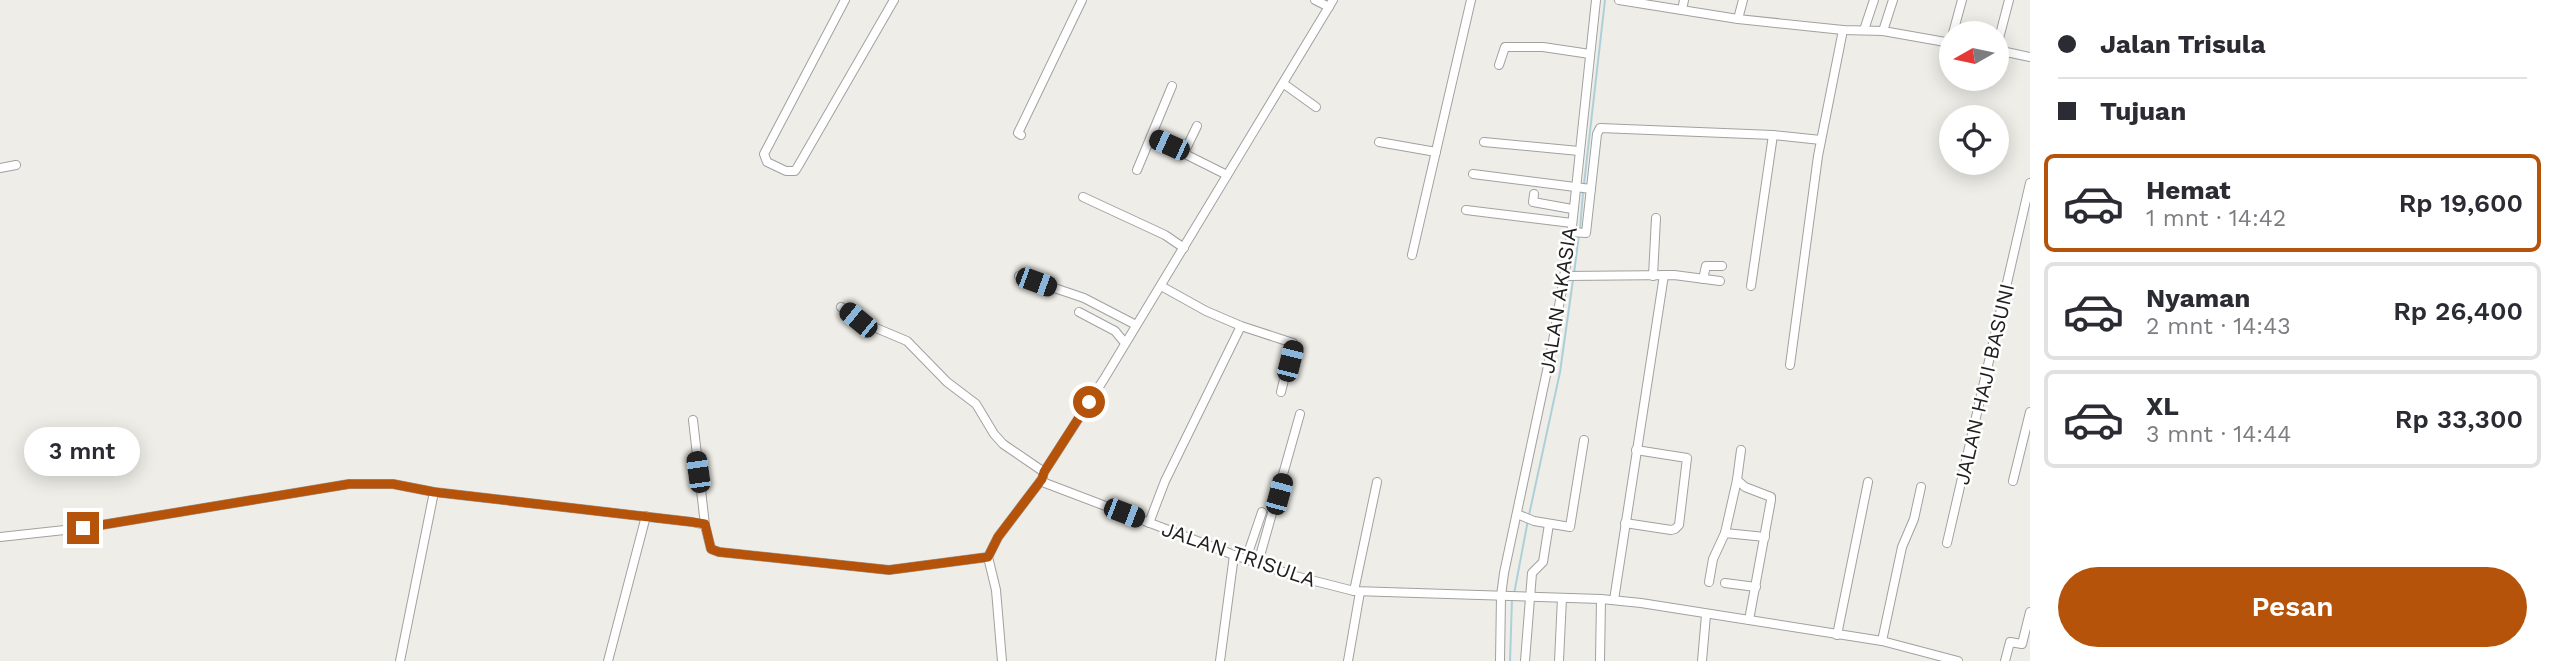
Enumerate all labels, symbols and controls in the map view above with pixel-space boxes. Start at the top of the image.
north arrow [1939,21,2009,91]
map controls [1939,21,2009,175]
text: Jalan Trisula [2100,29,2266,59]
text: Tujuan [2100,96,2186,126]
button: locate [1939,105,2009,175]
car [1146,127,1193,163]
icon: car [2062,172,2125,235]
text: Hemat [2146,175,2231,205]
text: Rp 19,600 [2399,188,2523,218]
text: 1 mnt · 14:42 [2146,205,2286,232]
street label: JALAN AKASIA [1534,225,1582,375]
car [1013,265,1060,299]
icon: car [2062,280,2125,343]
street label: JALAN HAJI BASUNI [1949,281,2019,487]
text: Nyaman [2146,283,2250,313]
text: Rp 26,400 [2393,296,2523,326]
car [836,299,881,341]
text: 2 mnt · 14:43 [2146,313,2291,340]
car [1275,338,1306,384]
route start [1073,386,1105,418]
icon: car [2062,388,2125,451]
text: XL [2146,391,2179,421]
text: Rp 33,300 [2395,404,2523,434]
text: 3 mnt · 14:44 [2146,421,2291,448]
callout: 3 mnt [25,426,141,476]
text: 3 mnt [49,438,115,465]
car [685,450,712,494]
car [1264,471,1295,517]
car [1101,496,1148,530]
route end [67,512,99,544]
street label: JALAN TRISULA [1159,516,1319,592]
button: Pesan [2058,567,2527,647]

